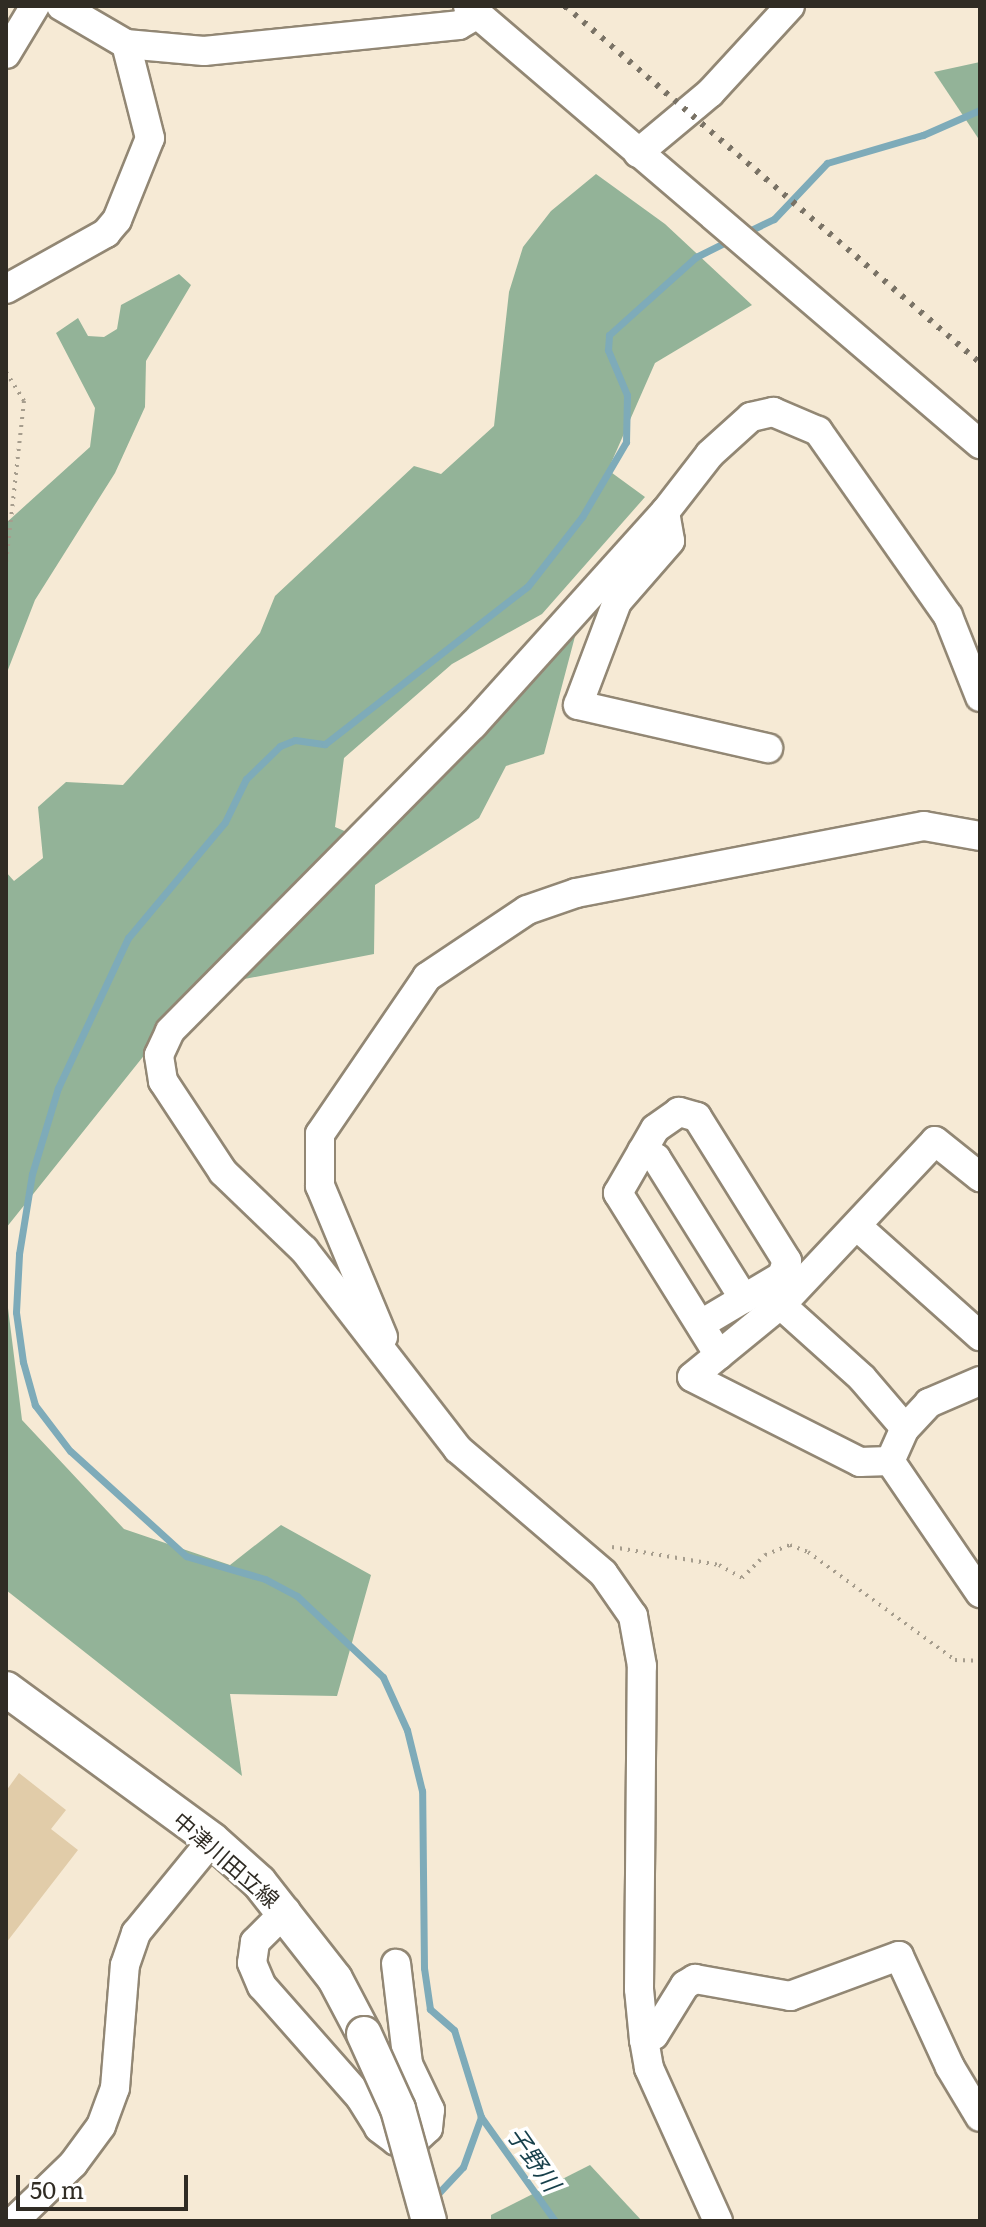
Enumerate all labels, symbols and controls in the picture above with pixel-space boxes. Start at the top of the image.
street label: 中津川田立線 [169,1806,285,1912]
water label: 子野川 [503,2120,567,2196]
scale bar [20,2159,192,2209]
text: 50 m [30,2171,84,2206]

